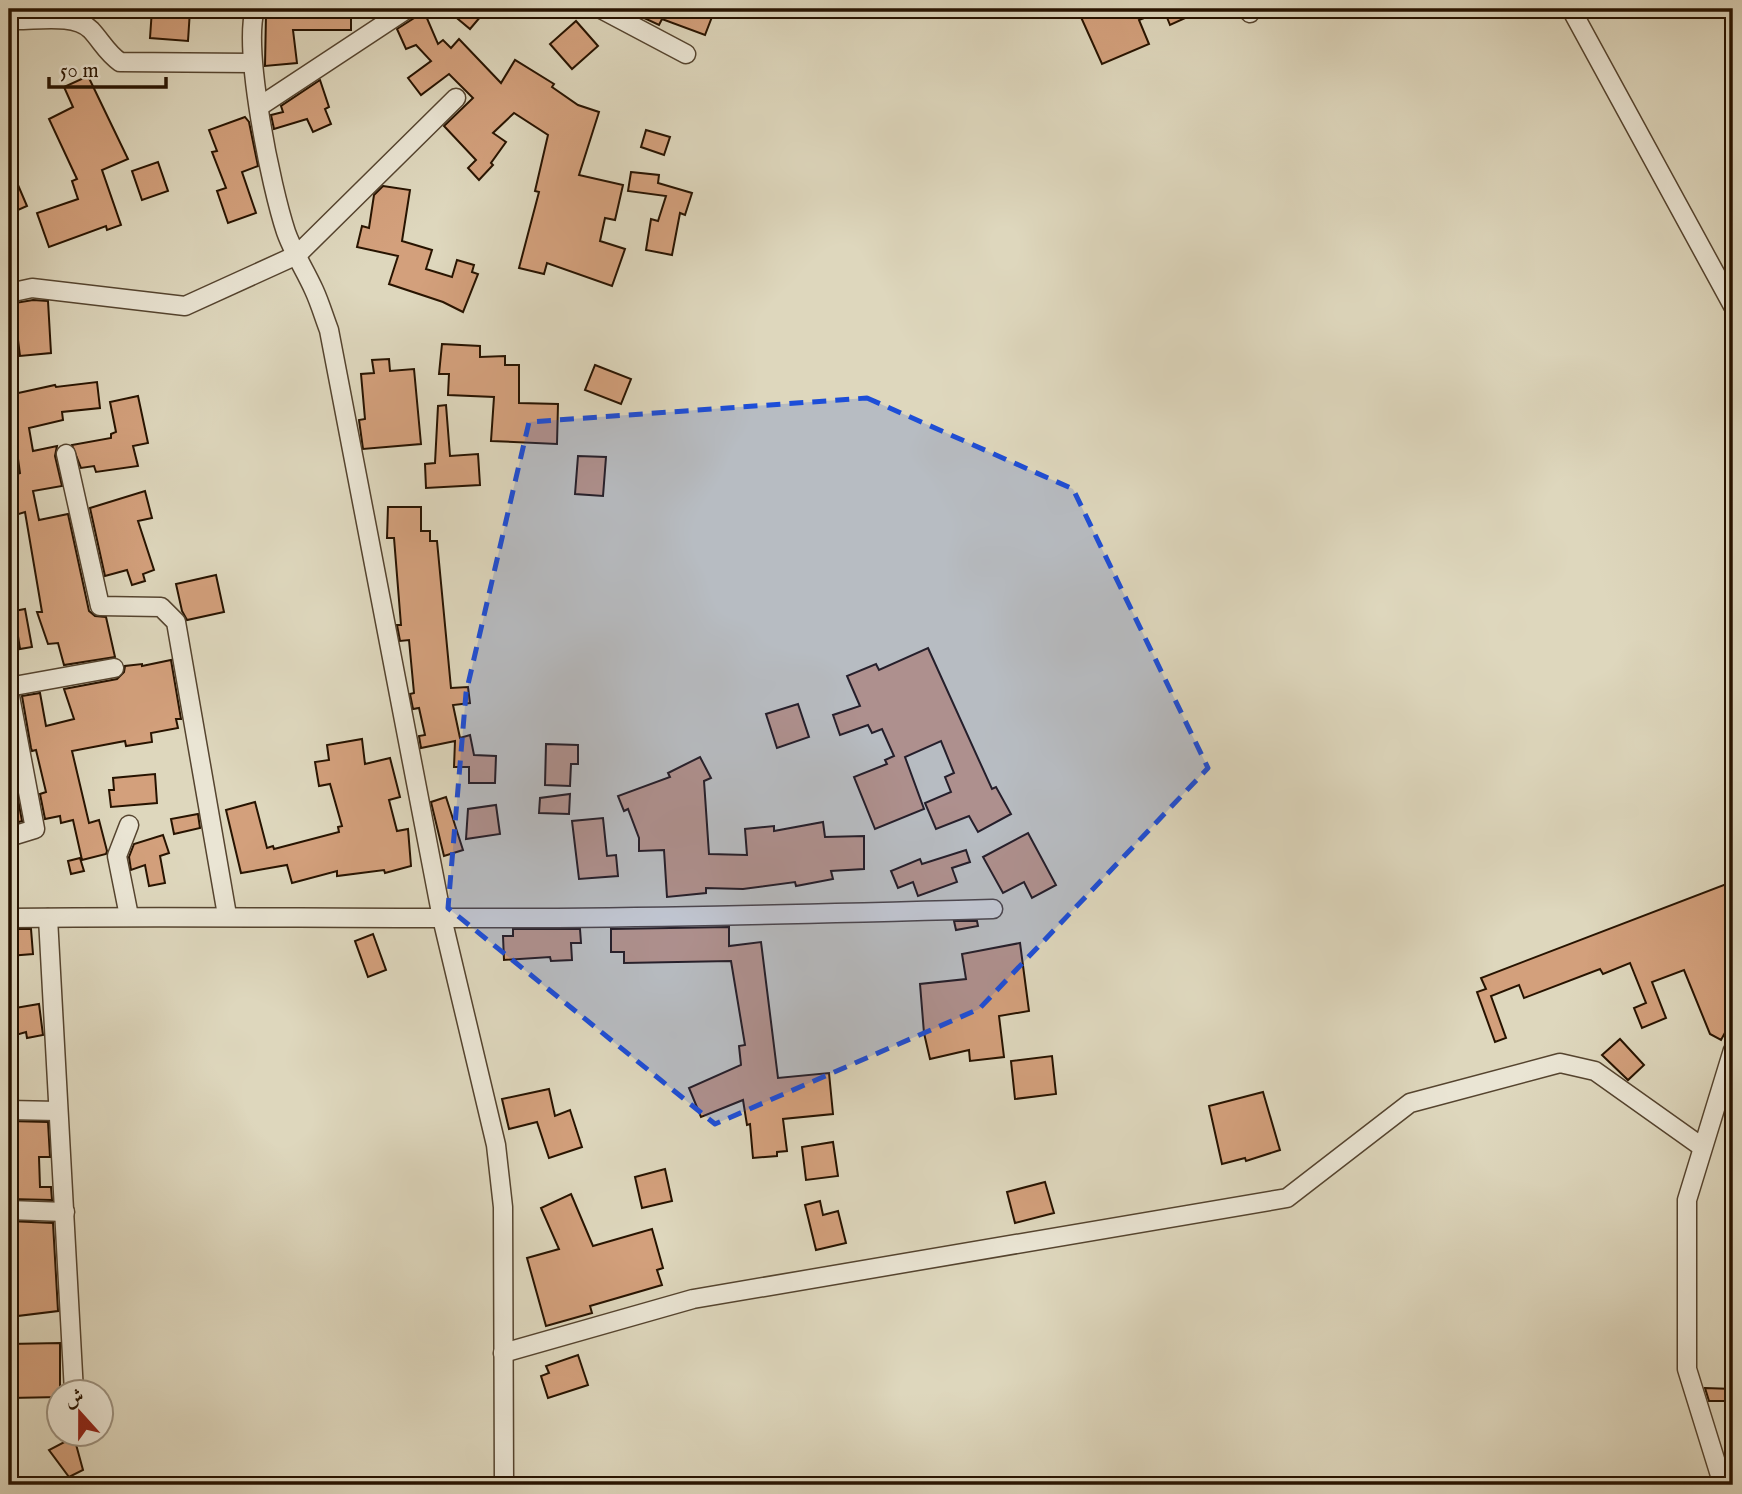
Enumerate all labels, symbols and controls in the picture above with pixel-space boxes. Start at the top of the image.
scale bar [49,46,166,90]
text: 50 m [60,58,99,85]
north arrow [46,1378,116,1448]
text: ش [62,1384,88,1414]

